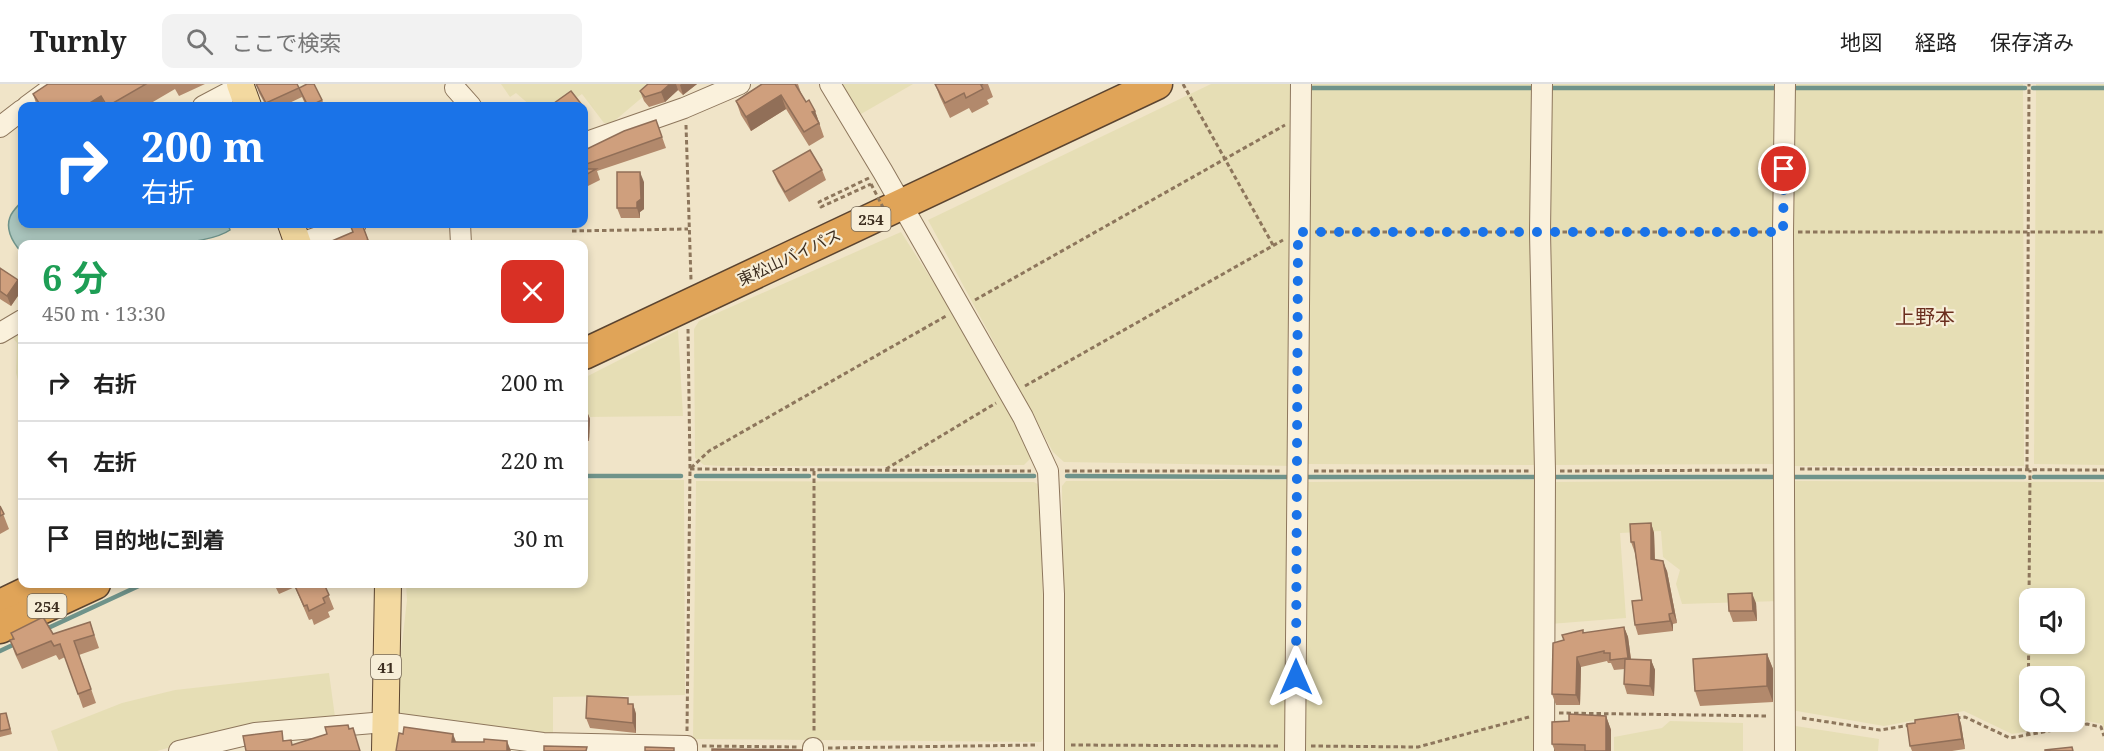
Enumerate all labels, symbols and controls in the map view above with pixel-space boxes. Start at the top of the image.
search box [162,14,582,68]
text: Turnly [30,22,126,60]
icon: search [183,25,216,58]
text: ここで検索 [231,27,341,57]
text: 地図 [1840,28,1882,56]
text: 経路 [1915,28,1957,56]
text: 保存済み [1990,28,2074,56]
text: 200 m [141,117,265,174]
icon: right [42,126,120,204]
pin [1758,143,1809,194]
icon: arrive [1767,152,1800,185]
text: 右折 [141,173,195,210]
road number: 254 [852,207,890,231]
street label: 東松山バイパス [734,223,844,291]
text: 6 分 [42,253,108,302]
button: close [501,260,564,323]
text: 450 m · 13:30 [42,300,165,327]
district label: 上野本 [1895,303,1955,330]
icon: right [42,366,75,399]
text: 200 m [501,367,564,397]
text: 右折 [93,368,137,398]
icon: left [42,444,75,477]
text: 220 m [501,445,564,475]
text: 左折 [93,446,137,476]
icon: arrive [42,522,75,555]
text: 30 m [513,523,564,553]
text: 目的地に到着 [93,524,225,554]
map controls [2019,588,2085,732]
button: sound [2019,588,2085,654]
road number: 254 [28,594,66,618]
position arrow [1264,645,1328,709]
road number: 41 [371,655,401,679]
button: search [2019,666,2085,732]

